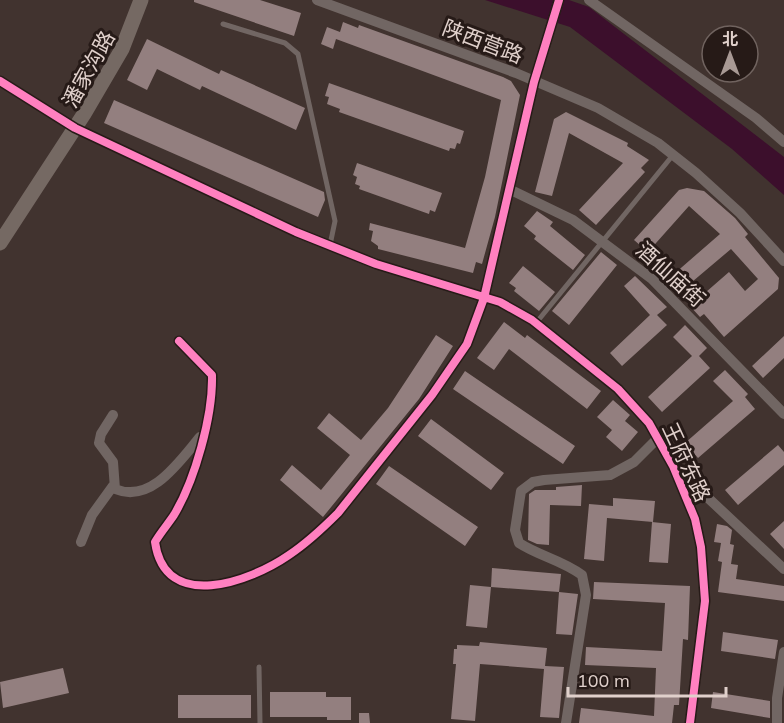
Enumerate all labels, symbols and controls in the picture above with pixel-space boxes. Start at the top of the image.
street label: 陕西营路 [439,14,527,68]
north arrow [700,24,760,84]
street label: 潘家沟路 [56,26,120,112]
text: 北 [722,29,738,49]
street label: 酒仙庙街 [631,236,711,312]
street label: 王府东路 [657,418,717,506]
scale bar [568,660,726,698]
text: 100 m [577,669,630,692]

